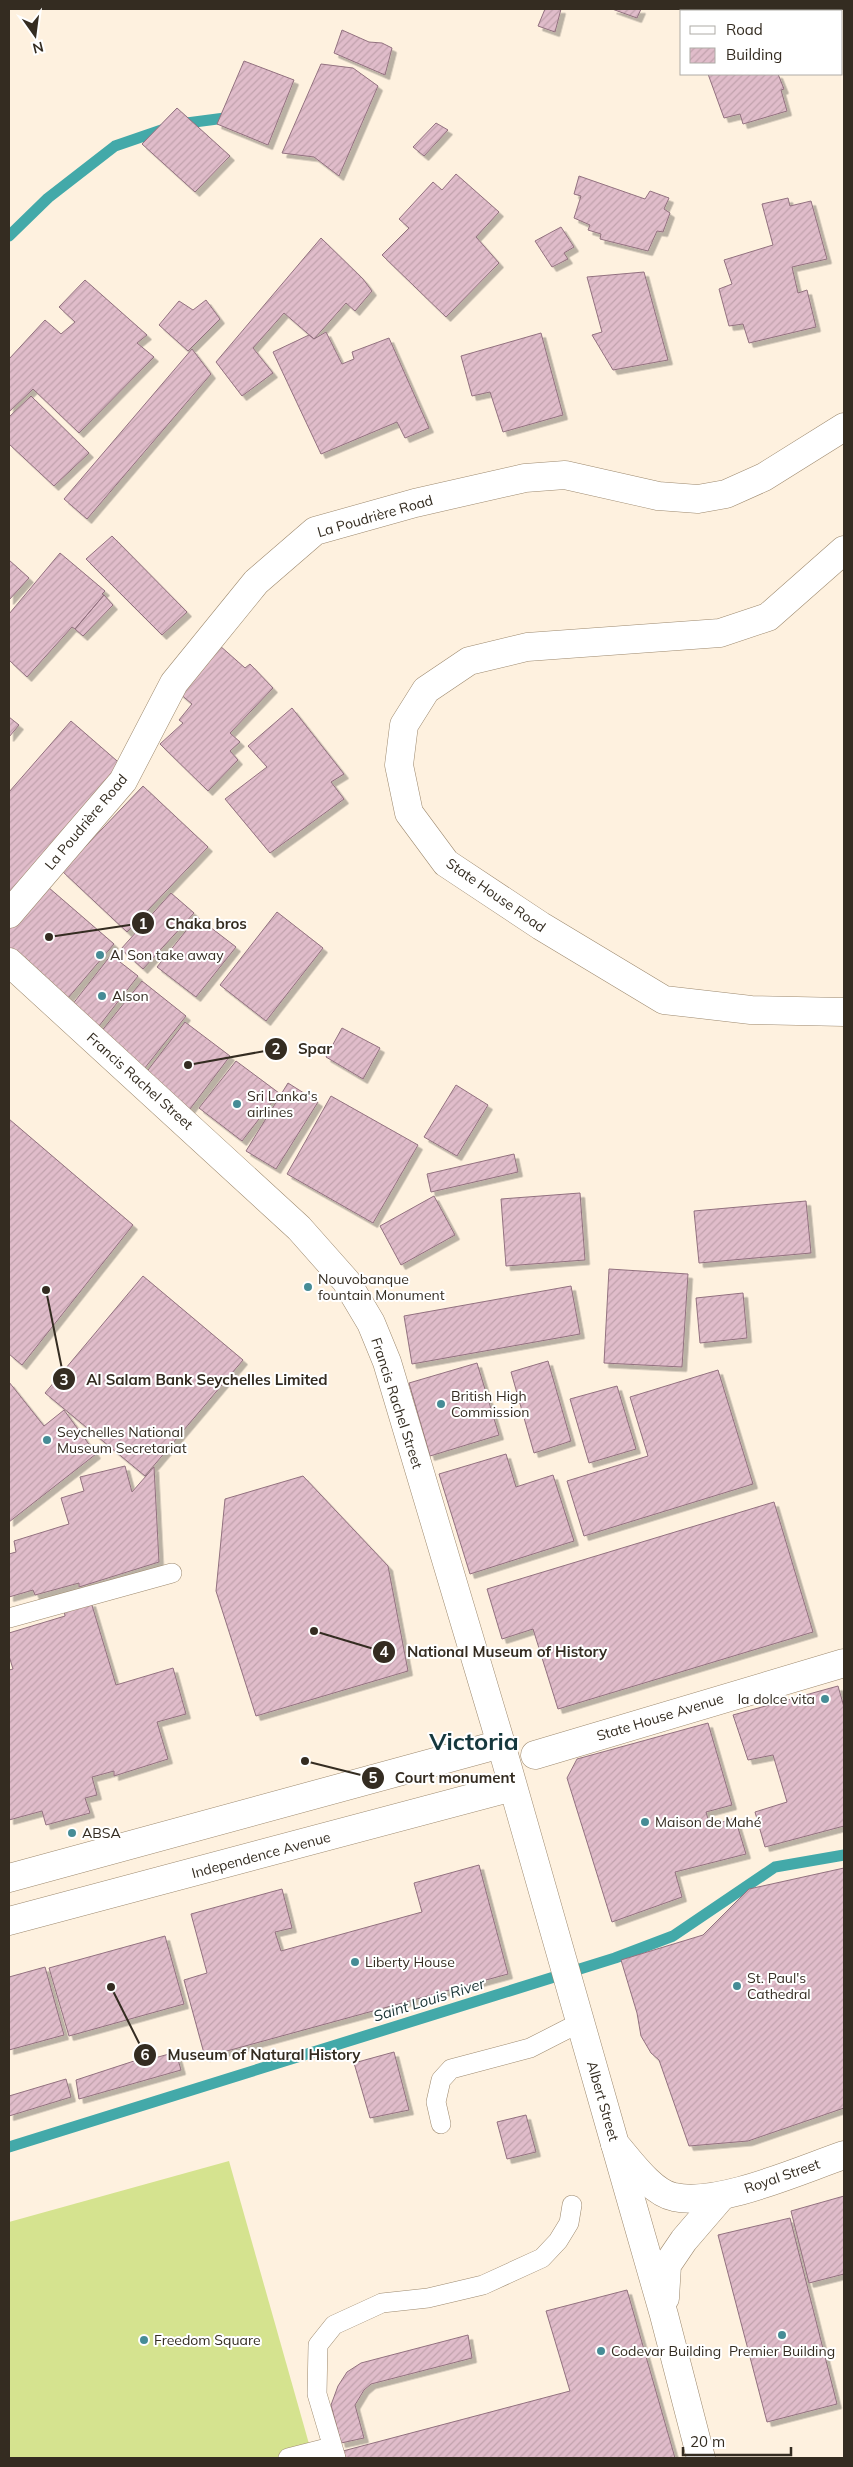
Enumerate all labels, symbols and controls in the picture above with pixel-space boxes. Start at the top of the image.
north arrow [10,10,60,60]
legend [680,10,843,75]
text: Road [726,20,763,39]
text: N [31,38,45,58]
text: Building [726,45,782,64]
street label: La Poudrière Road [315,491,435,541]
street label: La Poudrière Road [41,770,131,874]
street label: State House Road [443,854,549,936]
callout: Chaka bros [131,908,257,938]
text: 1 [138,914,148,933]
text: Chaka bros [165,914,247,933]
place label: Al Son take away [110,946,224,964]
marker: Al Son take away [94,949,106,961]
place label: Alson [112,987,149,1005]
marker: Alson [96,990,108,1002]
street label: Francis Rachel Street [83,1029,197,1133]
callout: Spar [263,1034,342,1064]
text: 2 [271,1039,281,1058]
text: Spar [298,1039,332,1058]
place label: Sri Lanka's airlines [247,1087,318,1121]
marker: Sri Lanka's airlines [231,1098,243,1110]
place label: Nouvobanque fountain Monument [318,1270,445,1304]
marker: Nouvobanque fountain Monument [302,1281,314,1293]
street label: Francis Rachel Street [367,1335,427,1471]
callout: Al Salam Bank Seychelles Limited [52,1364,338,1394]
text: 3 [59,1370,69,1389]
text: Al Salam Bank Seychelles Limited [86,1370,328,1389]
place label: British High Commission [451,1387,529,1421]
marker: British High Commission [435,1398,447,1410]
place label: Seychelles National Museum Secretariat [57,1423,187,1457]
marker: Seychelles National Museum Secretariat [41,1434,53,1446]
callout: National Museum of History [371,1637,617,1667]
text: 4 [379,1642,389,1661]
text: National Museum of History [407,1642,608,1661]
street label: State House Avenue [594,1689,726,1745]
place label: la dolce vita [738,1690,815,1708]
marker: la dolce vita [819,1693,831,1705]
district label: Victoria [428,1726,519,1756]
callout: Court monument [360,1763,526,1793]
text: 5 [368,1768,378,1787]
text: Court monument [395,1768,516,1787]
place label: Maison de Mahé [655,1813,761,1831]
marker: Maison de Mahé [639,1816,651,1828]
place label: ABSA [82,1824,122,1842]
marker: ABSA [66,1827,78,1839]
street label: Independence Avenue [190,1828,332,1882]
place label: Liberty House [365,1953,455,1971]
marker: Liberty House [349,1956,361,1968]
place label: St. Paul's Cathedral [747,1969,811,2003]
water label: Saint Louis River [371,1973,487,2025]
marker: St. Paul's Cathedral [731,1980,743,1992]
callout: Museum of Natural History [132,2040,370,2070]
text: 6 [140,2045,150,2064]
text: Museum of Natural History [167,2045,361,2064]
street label: Albert Street [583,2059,623,2143]
street label: Royal Street [742,2155,822,2197]
marker: Premier Building [776,2329,788,2341]
place label: Freedom Square [154,2331,261,2349]
marker: Freedom Square [138,2334,150,2346]
place label: Codevar Building [611,2342,721,2360]
place label: Premier Building [729,2342,835,2360]
marker: Codevar Building [595,2345,607,2357]
scale bar [683,2424,790,2456]
text: 20 m [690,2432,725,2451]

